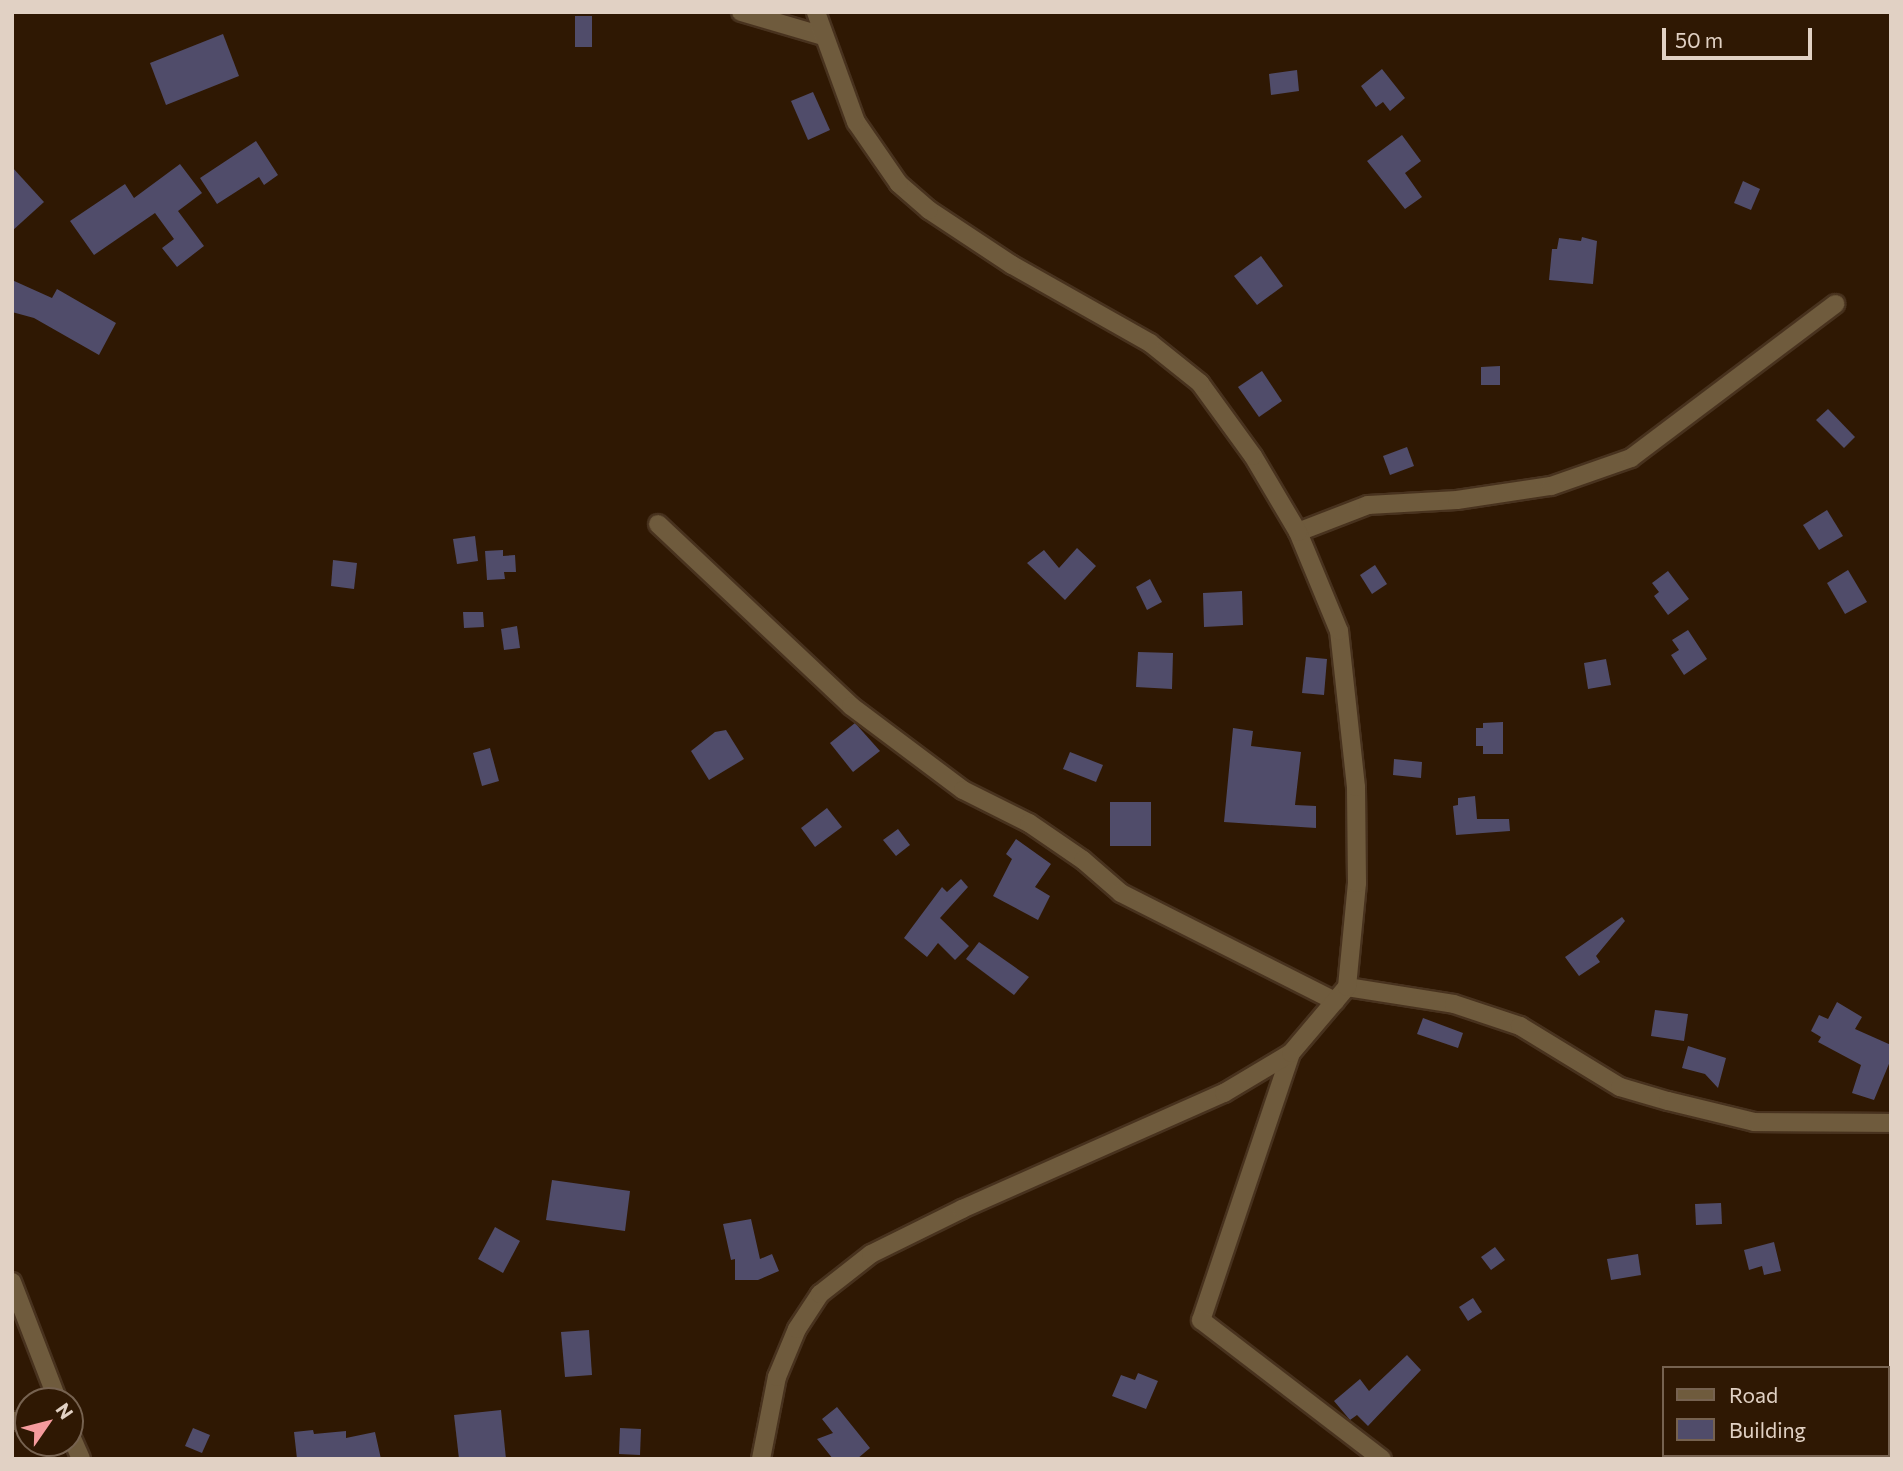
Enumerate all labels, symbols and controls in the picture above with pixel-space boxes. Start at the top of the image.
scale bar [1665,14,1815,58]
text: 50 m [1675,27,1723,52]
legend [1661,1366,1889,1457]
text: Road [1729,1382,1778,1407]
north arrow [14,1387,84,1457]
text: N [51,1398,78,1423]
text: Building [1729,1417,1806,1442]

